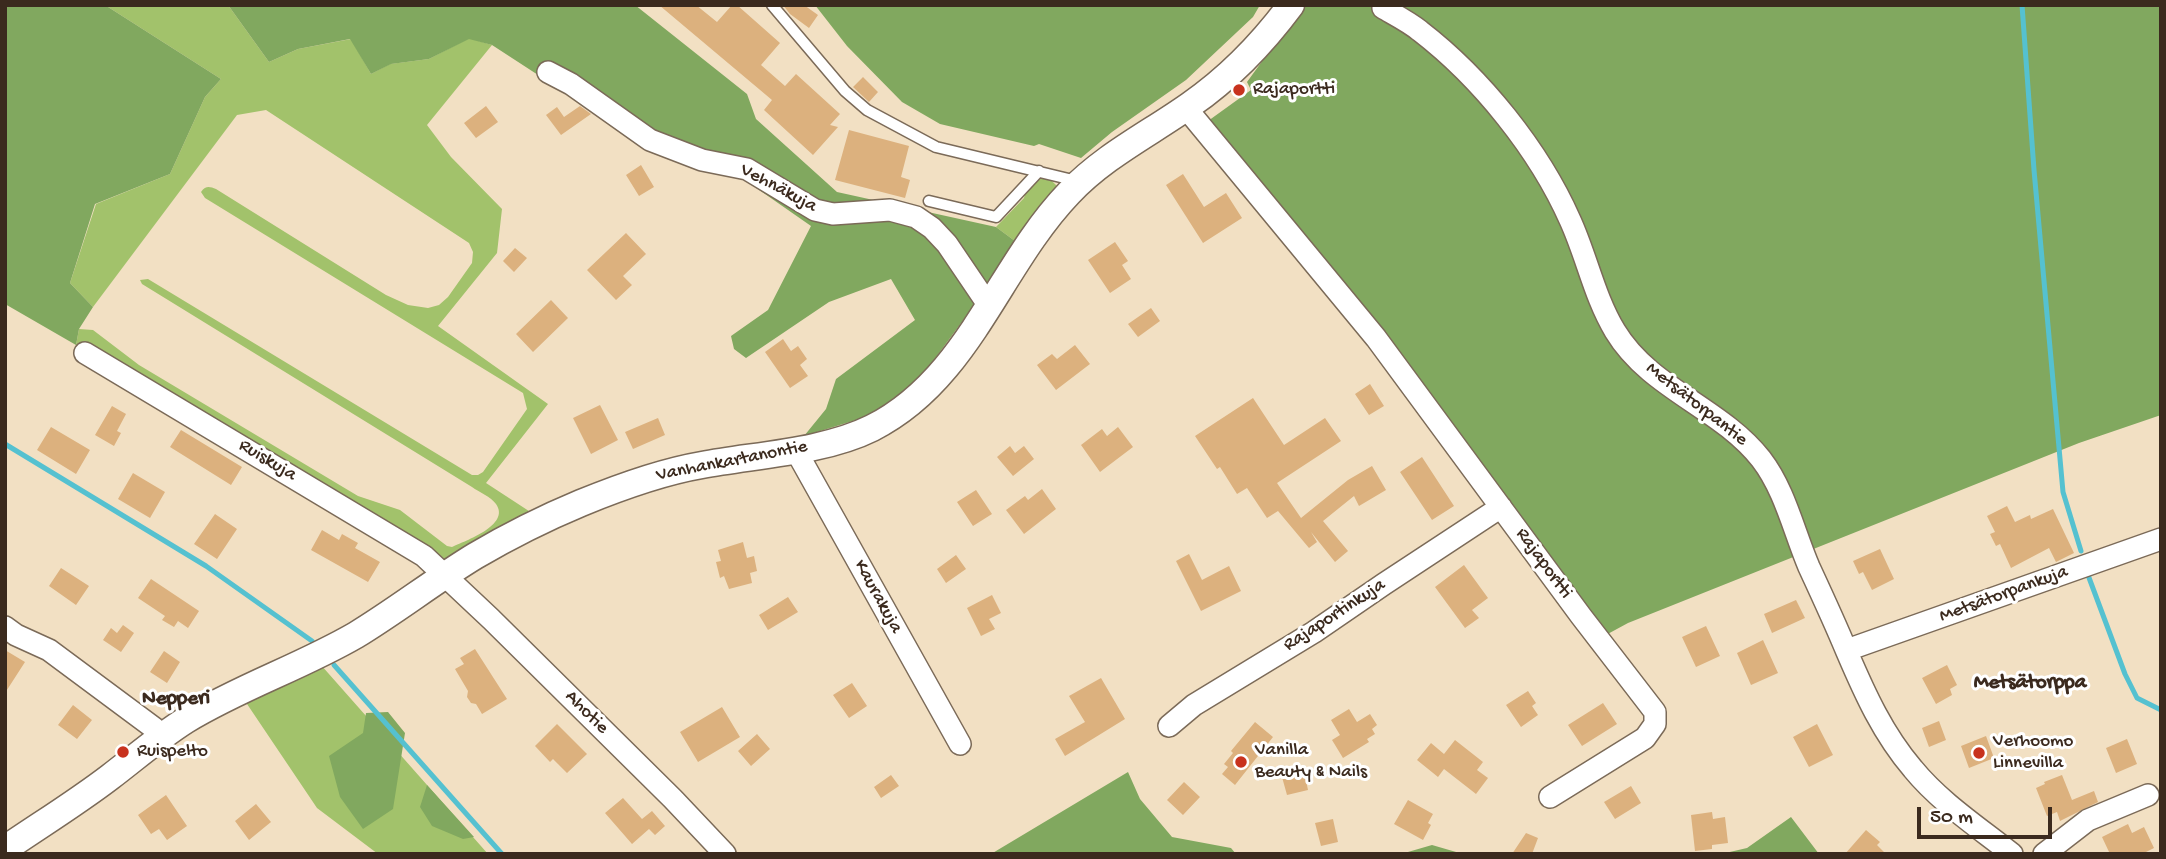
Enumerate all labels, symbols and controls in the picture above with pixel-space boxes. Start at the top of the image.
place label: Rajaportti [1253,79,1335,101]
marker: Rajaportti [1231,82,1247,98]
street label: Vehnäkuja [736,159,820,219]
street label: Metsätorpantie [1640,358,1752,452]
street label: Ruiskuja [234,435,300,487]
street label: Vanhankartanontie [654,436,810,488]
street label: Rajaportti [1510,524,1576,604]
street label: Kaurakuja [847,556,907,638]
street label: Metsätorpankuja [1937,561,2071,629]
street label: Rajaportinkuja [1280,575,1390,657]
district label: Metsätorppa [1974,671,2086,697]
street label: Ahotie [559,686,613,740]
district label: Nepperi [142,687,210,713]
place label: Verhoomo Linnevilla [1993,731,2073,775]
place label: Vanilla Beauty & Nails [1255,740,1367,784]
place label: Ruispelto [137,741,208,763]
marker: Ruispelto [115,744,131,760]
marker: Verhoomo Linnevilla [1971,745,1987,761]
marker: Vanilla Beauty & Nails [1233,754,1249,770]
scale bar [1921,792,2056,836]
text: 50 m [1930,806,1973,831]

